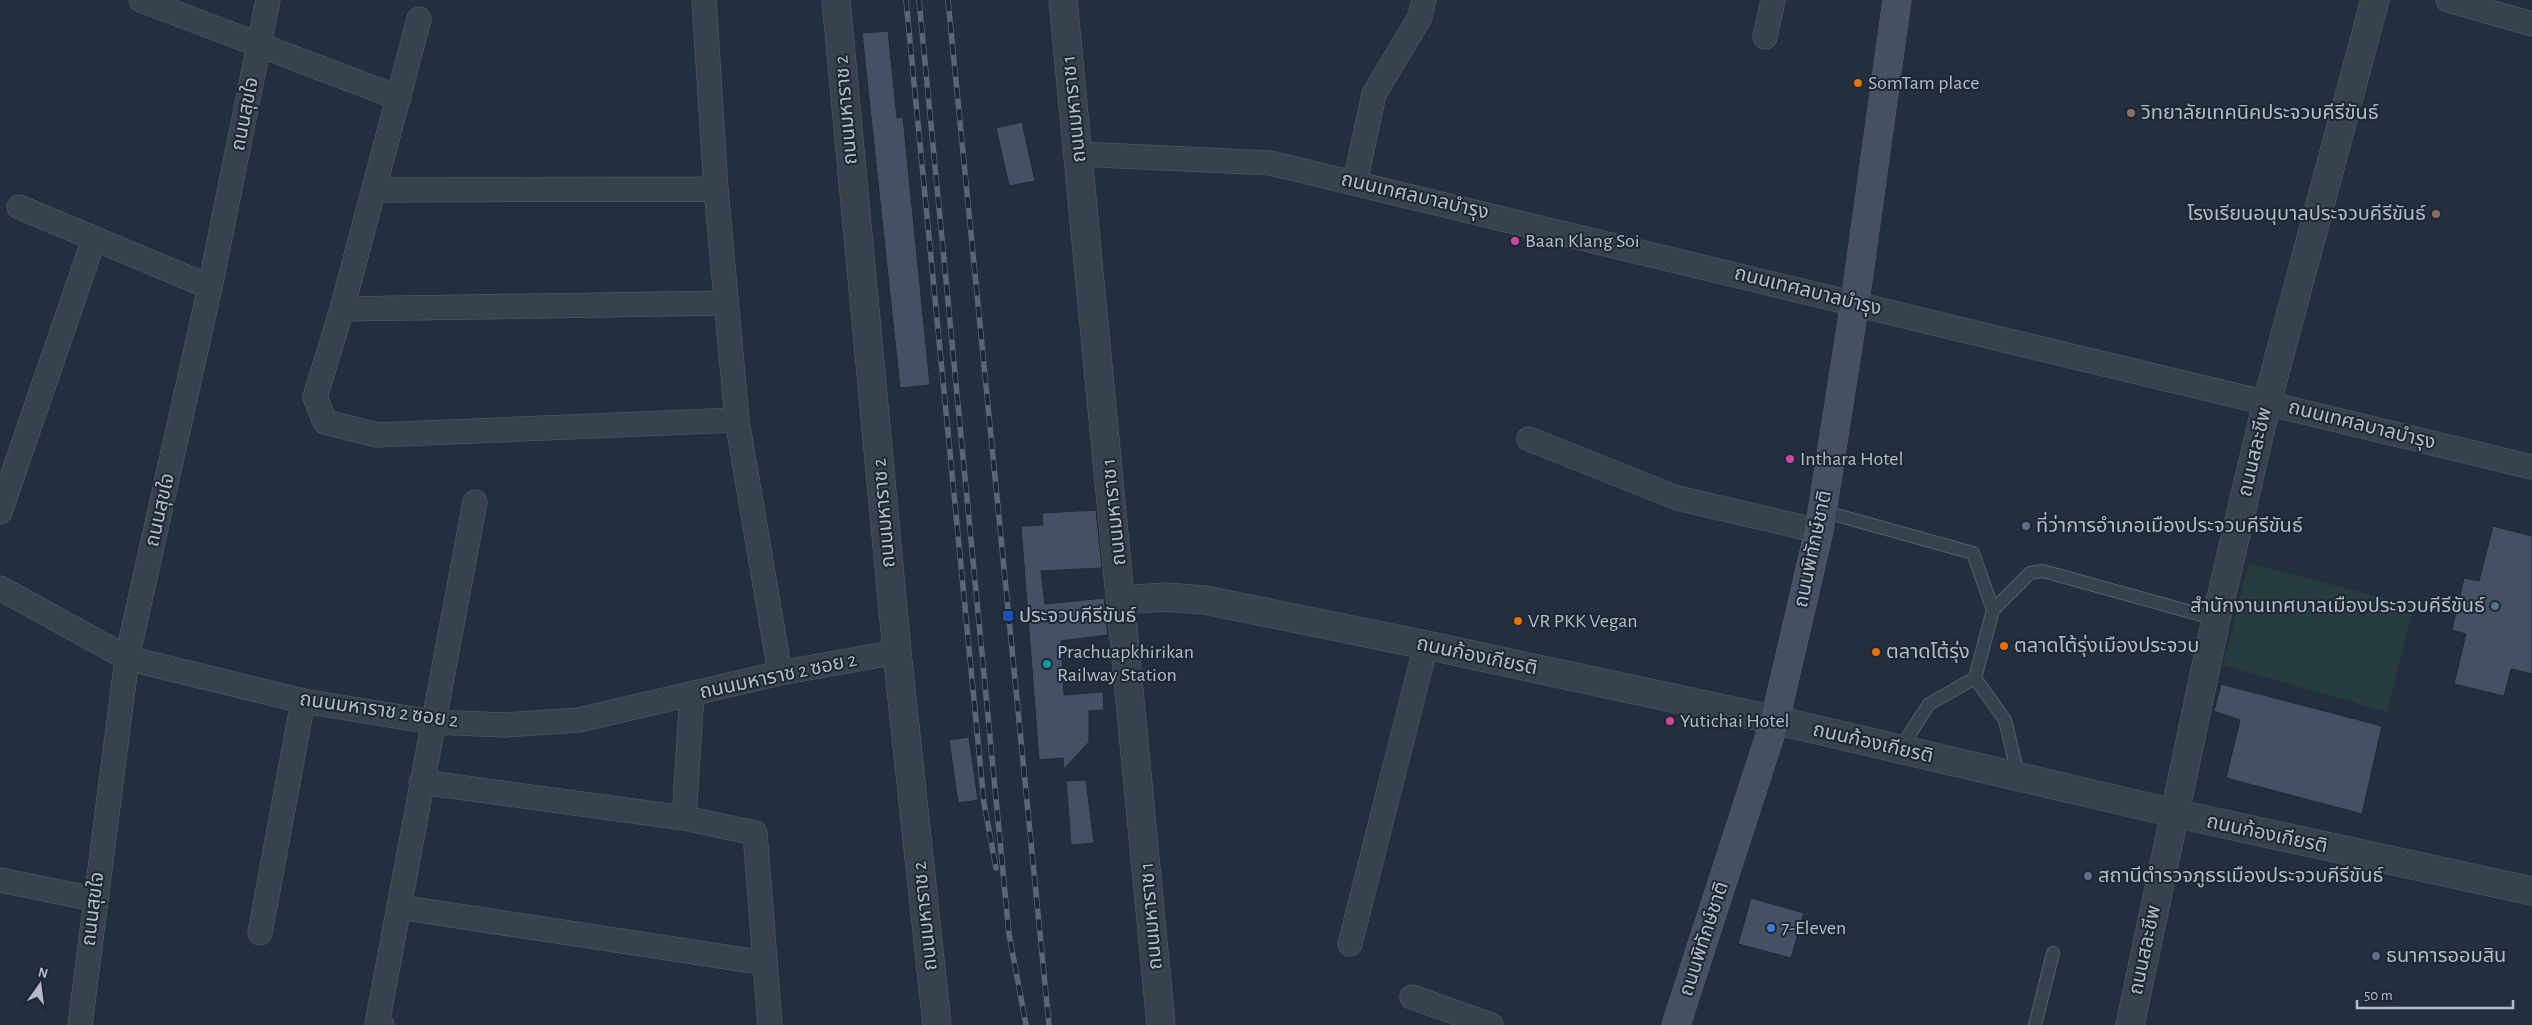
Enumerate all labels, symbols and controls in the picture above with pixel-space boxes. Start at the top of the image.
street label: ถนนมหาราช 2 [831,54,861,166]
street label: ถนนมหาราช 1 [1058,54,1090,164]
place label: SomTam place [1868,73,1979,93]
street label: ถนนสุขใจ [228,75,263,153]
marker: SomTam place [1852,77,1864,89]
place label: วิทยาลัยเทคนิคประจวบคีรีขันธ์ [2140,103,2379,123]
marker: วิทยาลัยเทคนิคประจวบคีรีขันธ์ [2125,107,2137,119]
street label: ถนนเทศลบาลบำรุง [1339,169,1491,224]
place label: โรงเรียนอนุบาลประจวบคีรีขันธ์ [2187,204,2426,225]
marker: โรงเรียนอนุบาลประจวบคีรีขันธ์ [2430,208,2442,220]
place label: Baan Klang Soi [1525,231,1640,251]
marker: Baan Klang Soi [1509,235,1521,247]
street label: ถนนเทศลบาลบำรุง [1732,263,1884,320]
street label: ถนนเทศลบาลบำรุง [2286,397,2438,454]
street label: ถนนสละชีพ [2235,405,2275,499]
place label: Inthara Hotel [1800,449,1903,469]
marker: Inthara Hotel [1784,453,1796,465]
street label: ถนนมหาราช 2 [869,457,899,569]
street label: ถนนมหาราช 1 [1098,457,1130,567]
street label: ถนนสุขใจ [142,471,179,549]
street label: ถนนพิทักษ์ชาติ [1791,489,1835,609]
place label: ที่ว่าการอำเภอเมืองประจวบคีรีขันธ์ [2036,511,2303,536]
marker: ที่ว่าการอำเภอเมืองประจวบคีรีขันธ์ [2020,520,2032,532]
place label: สำนักงานเทศบาลเมืองประจวบคีรีขันธ์ [2190,596,2485,616]
marker: สำนักงานเทศบาลเมืองประจวบคีรีขันธ์ [2489,600,2501,612]
place label: ประจวบคีรีขันธ์ [1019,606,1137,626]
marker: ประจวบคีรีขันธ์ [1001,609,1015,623]
place label: VR PKK Vegan [1528,611,1638,631]
marker: VR PKK Vegan [1512,615,1524,627]
street label: ถนนก้องเกียรติ [1415,631,1540,679]
place label: ตลาดโต้รุ่งเมืองประจวบ [2014,634,2199,657]
place label: ตลาดโต้รุ่ง [1886,640,1970,663]
marker: ตลาดโต้รุ่งเมืองประจวบ [1998,640,2010,652]
place label: Prachuapkhirikan Railway Station [1057,642,1194,685]
marker: ตลาดโต้รุ่ง [1870,646,1882,658]
street label: ถนนมหาราช 2 ซอย 2 [698,650,858,702]
marker: Prachuapkhirikan Railway Station [1041,658,1053,670]
street label: ถนนมหาราช 2 ซอย 2 [298,689,460,731]
place label: Yutichai Hotel [1680,711,1790,731]
marker: Yutichai Hotel [1664,715,1676,727]
street label: ถนนก้องเกียรติ [1811,717,1936,767]
street label: ถนนก้องเกียรติ [2205,809,2330,857]
street label: ถนนมหาราช 2 [909,860,941,972]
street label: ถนนมหาราช 1 [1136,861,1166,971]
place label: สถานีตำรวจภูธรเมืองประจวบคีรีขันธ์ [2098,866,2384,888]
marker: สถานีตำรวจภูธรเมืองประจวบคีรีขันธ์ [2082,870,2094,882]
street label: ถนนสุขใจ [79,871,108,947]
street label: ถนนพิทักษ์ชาติ [1676,879,1732,999]
street label: ถนนสละชีพ [2126,903,2164,997]
place label: 7-Eleven [1781,918,1846,938]
marker: 7-Eleven [1765,922,1777,934]
place label: ธนาคารออมสิน [2386,946,2506,966]
marker: ธนาคารออมสิน [2370,950,2382,962]
north arrow [15,960,65,1010]
text: N [36,965,49,981]
scale bar [2357,978,2513,1010]
text: 50 m [2364,988,2393,1003]

